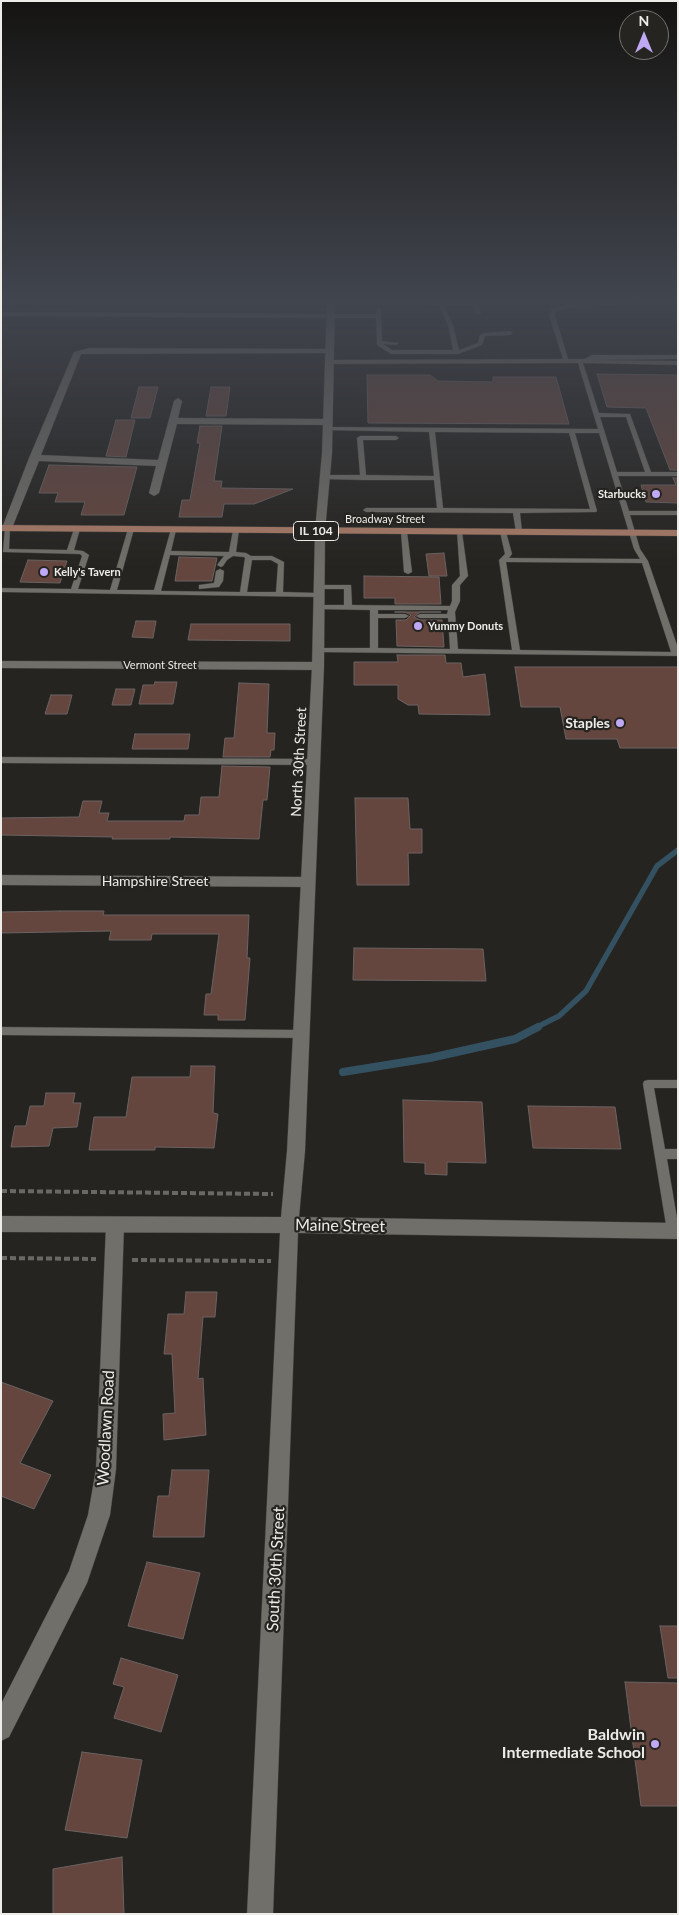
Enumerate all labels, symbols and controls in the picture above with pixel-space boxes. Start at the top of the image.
north arrow [619,10,669,60]
text: N [639,12,649,29]
place label: Starbucks [598,487,646,501]
marker: Starbucks [650,488,662,500]
street label: Broadway Street [345,512,425,526]
road number: IL 104 [294,522,338,540]
place label: Kelly's Tavern [54,565,121,579]
marker: Kelly's Tavern [38,566,50,578]
place label: Yummy Donuts [428,619,503,633]
marker: Yummy Donuts [412,620,424,632]
street label: Vermont Street [123,658,197,672]
street label: North 30th Street [288,707,310,817]
place label: Staples [565,715,610,731]
marker: Staples [614,717,626,729]
street label: Hampshire Street [102,873,208,889]
street label: Maine Street [295,1216,385,1236]
street label: Woodlawn Road [93,1370,119,1486]
street label: South 30th Street [263,1506,289,1632]
place label: Baldwin Intermediate School [502,1725,645,1763]
marker: Baldwin Intermediate School [649,1738,661,1750]

